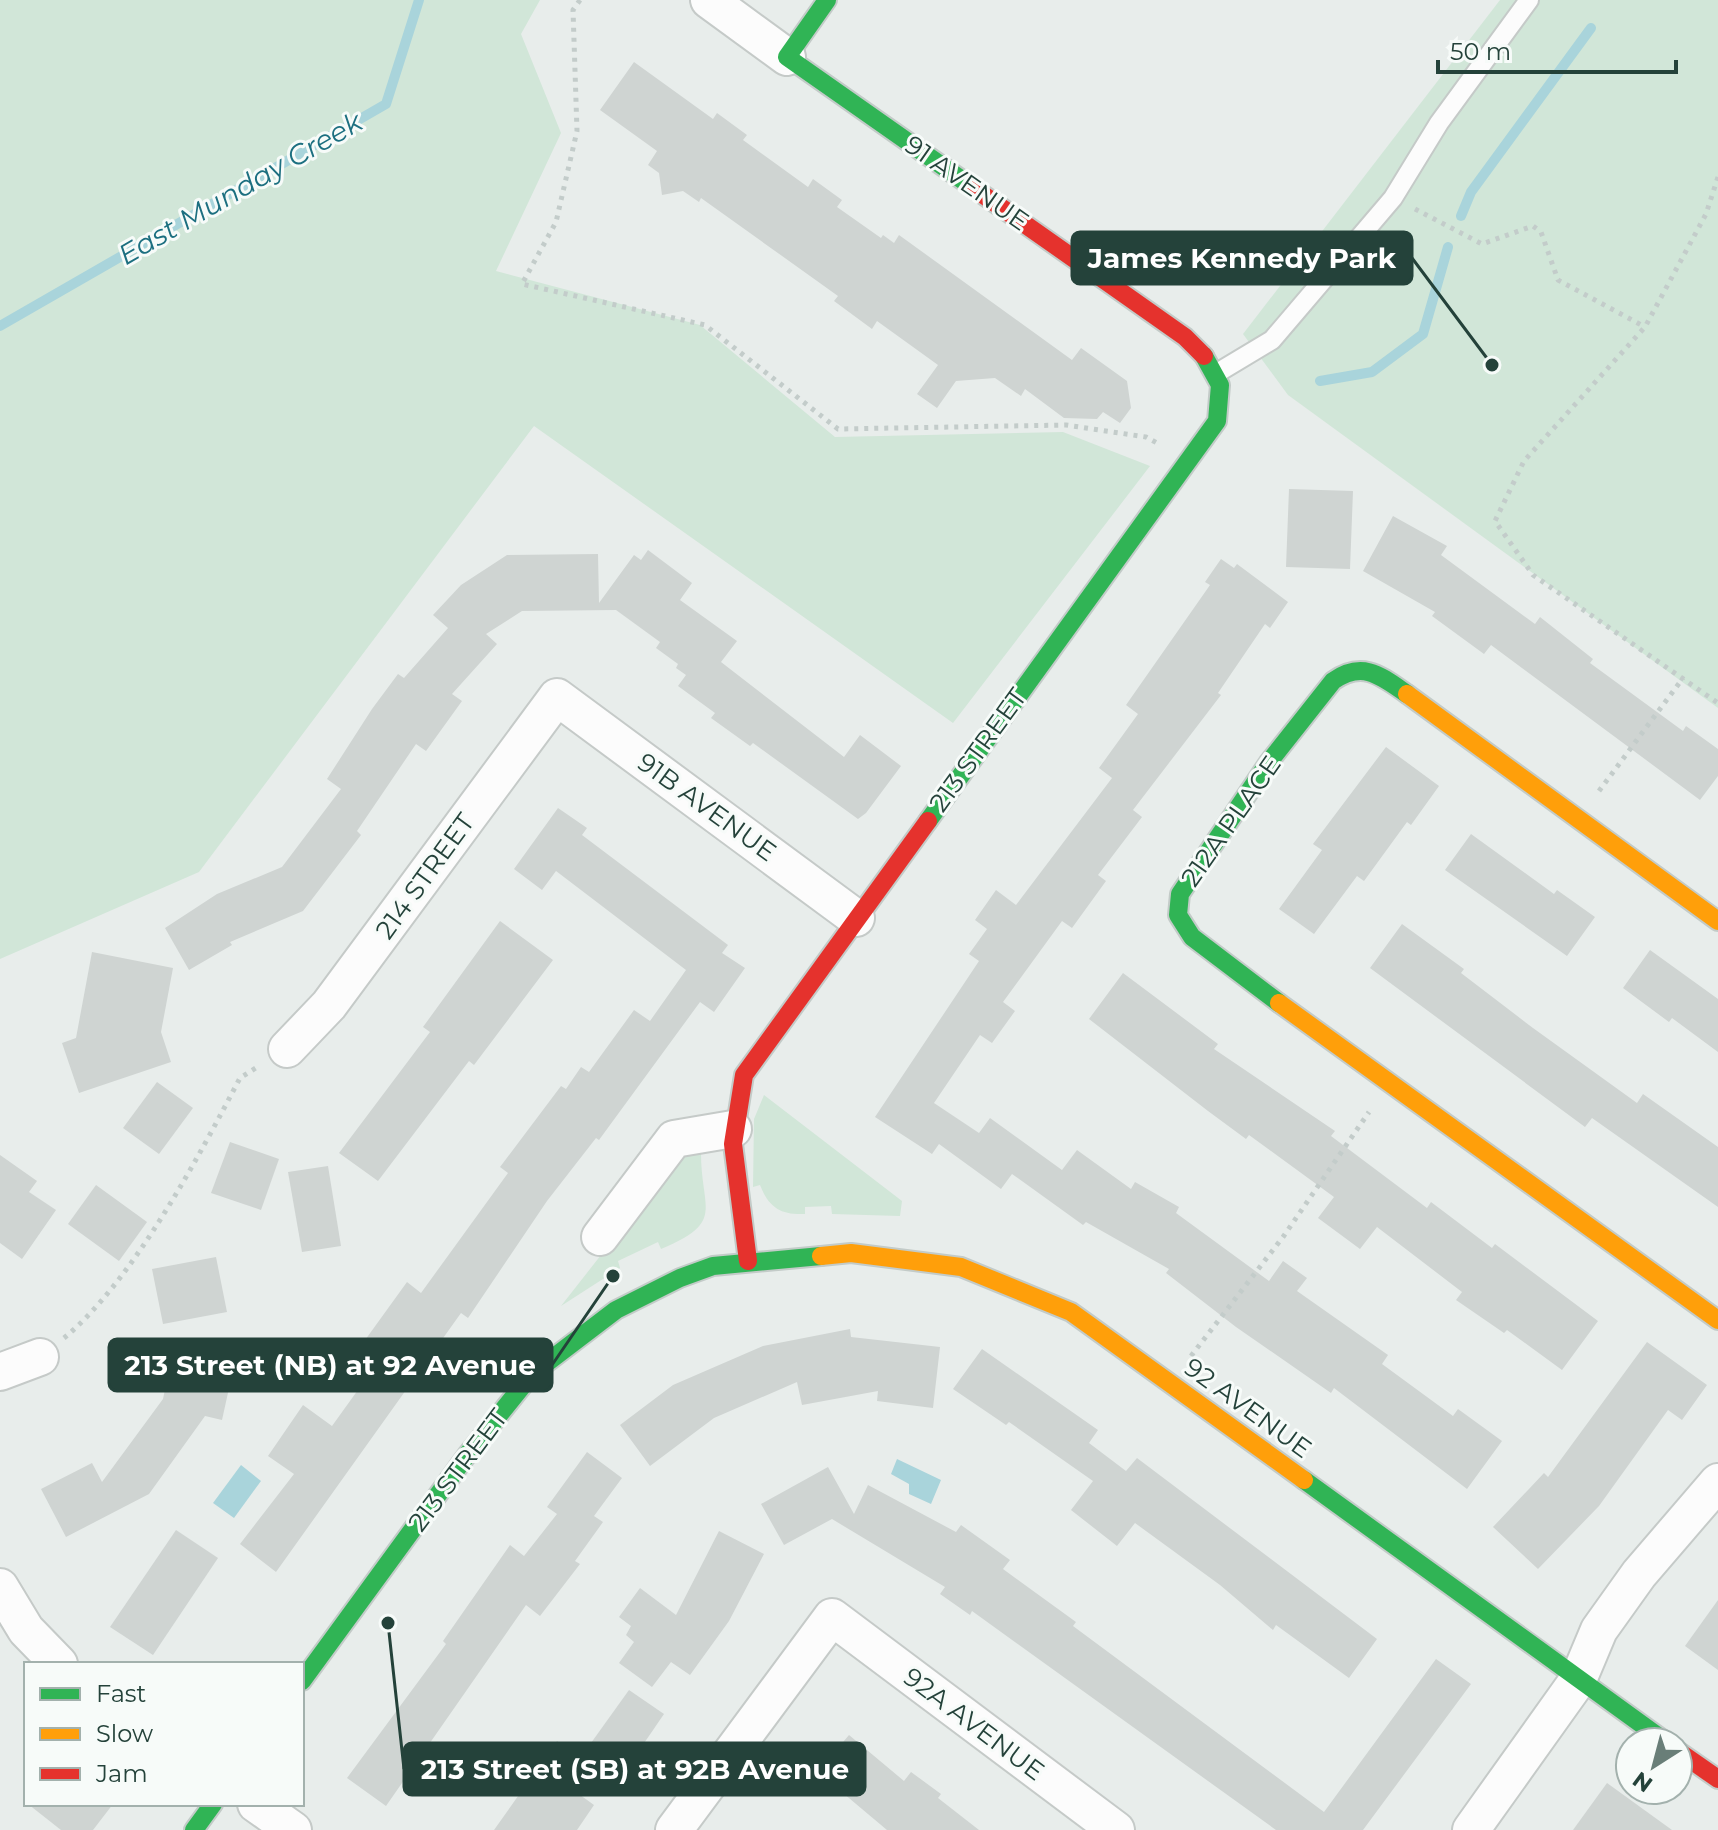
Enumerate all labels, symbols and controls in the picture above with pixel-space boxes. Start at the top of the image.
scale bar [1438,24,1676,74]
text: 50 m [1450,37,1511,66]
water label: East Munday Creek [112,104,369,272]
street label: 91 AVENUE [899,129,1035,237]
callout: James Kennedy Park [1072,232,1412,284]
text: James Kennedy Park [1087,241,1397,275]
street label: 213 STREET [923,682,1034,818]
street label: 91B AVENUE [631,746,783,868]
street label: 212A PLACE [1174,749,1288,893]
street label: 214 STREET [369,807,481,945]
callout: 213 Street (NB) at 92 Avenue [109,1339,552,1391]
text: 213 Street (NB) at 92 Avenue [124,1348,536,1382]
street label: 92 AVENUE [1178,1351,1318,1465]
street label: 213 STREET [402,1402,514,1537]
street label: 92A AVENUE [897,1661,1051,1787]
legend [24,1662,304,1806]
text: Fast [96,1679,147,1708]
text: Slow [96,1719,153,1748]
north arrow [1614,1726,1694,1806]
callout: 213 Street (SB) at 92B Avenue [404,1743,865,1795]
text: 213 Street (SB) at 92B Avenue [421,1752,849,1786]
text: Jam [95,1759,148,1788]
text: N [1627,1766,1658,1798]

